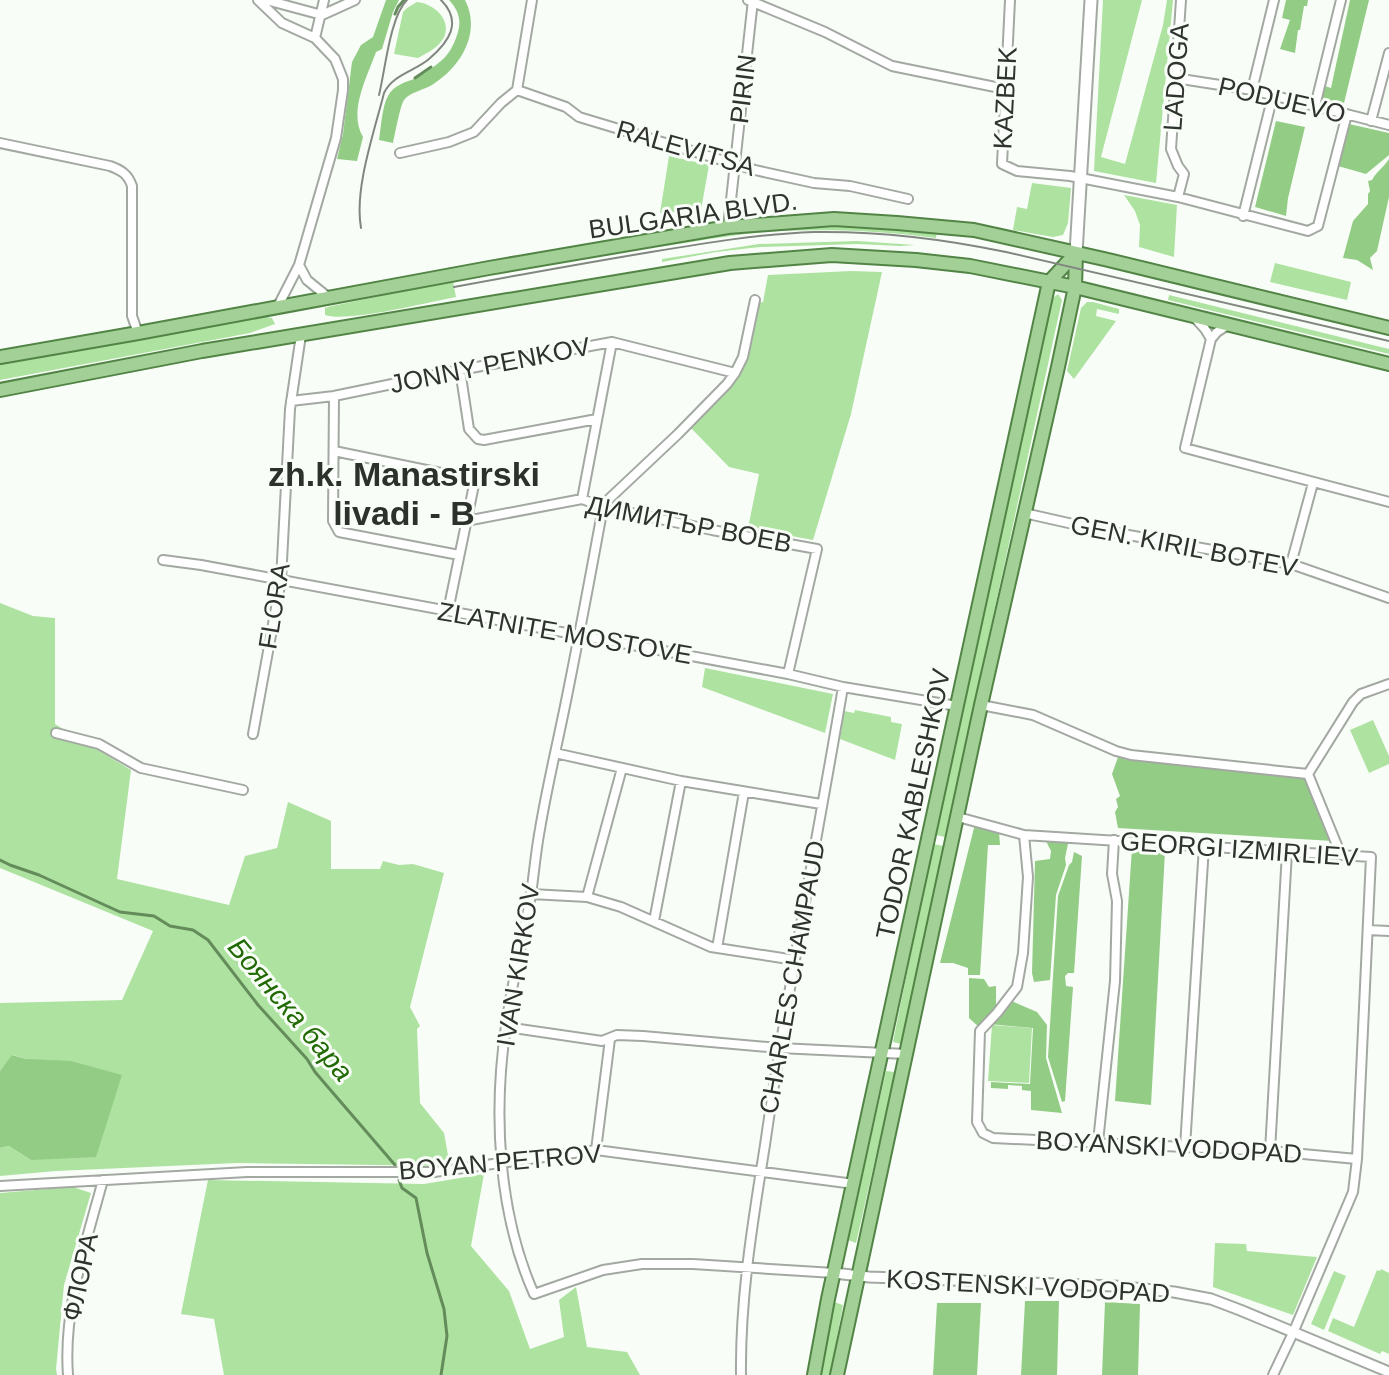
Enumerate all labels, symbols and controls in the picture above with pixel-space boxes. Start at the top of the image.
street label: LADOGA [1157,21,1195,132]
street label: KAZBEK [987,45,1023,150]
street label: PIRIN [724,53,762,125]
street label: PODUEVO [1215,71,1349,129]
street label: RALEVITSA [613,114,760,182]
street label: BULGARIA BLVD. [587,185,799,245]
street label: JONNY PENKOV [387,331,593,399]
district label: zh.k. Manastirski livadi - B [268,455,540,532]
street label: ДИМИТЪР ВОЕВ [584,489,794,559]
street label: GEN. KIRIL BOTEV [1068,509,1300,583]
street label: FLORA [252,560,296,651]
street label: ZLATNITE MOSTOVE [436,596,694,670]
street label: TODOR KABLESHKOV [870,666,956,942]
street label: GEORGI IZMIRLIEV [1119,826,1360,872]
street label: CHARLES CHAMPAUD [753,838,831,1116]
street label: IVAN KIRKOV [490,881,546,1048]
water label: Боянска бара [222,932,359,1087]
street label: BOYANSKI VODOPAD [1035,1125,1303,1169]
street label: BOYAN PETROV [397,1138,603,1186]
street label: ФЛОРА [56,1230,104,1324]
street label: KOSTENSKI VODOPAD [885,1264,1171,1308]

